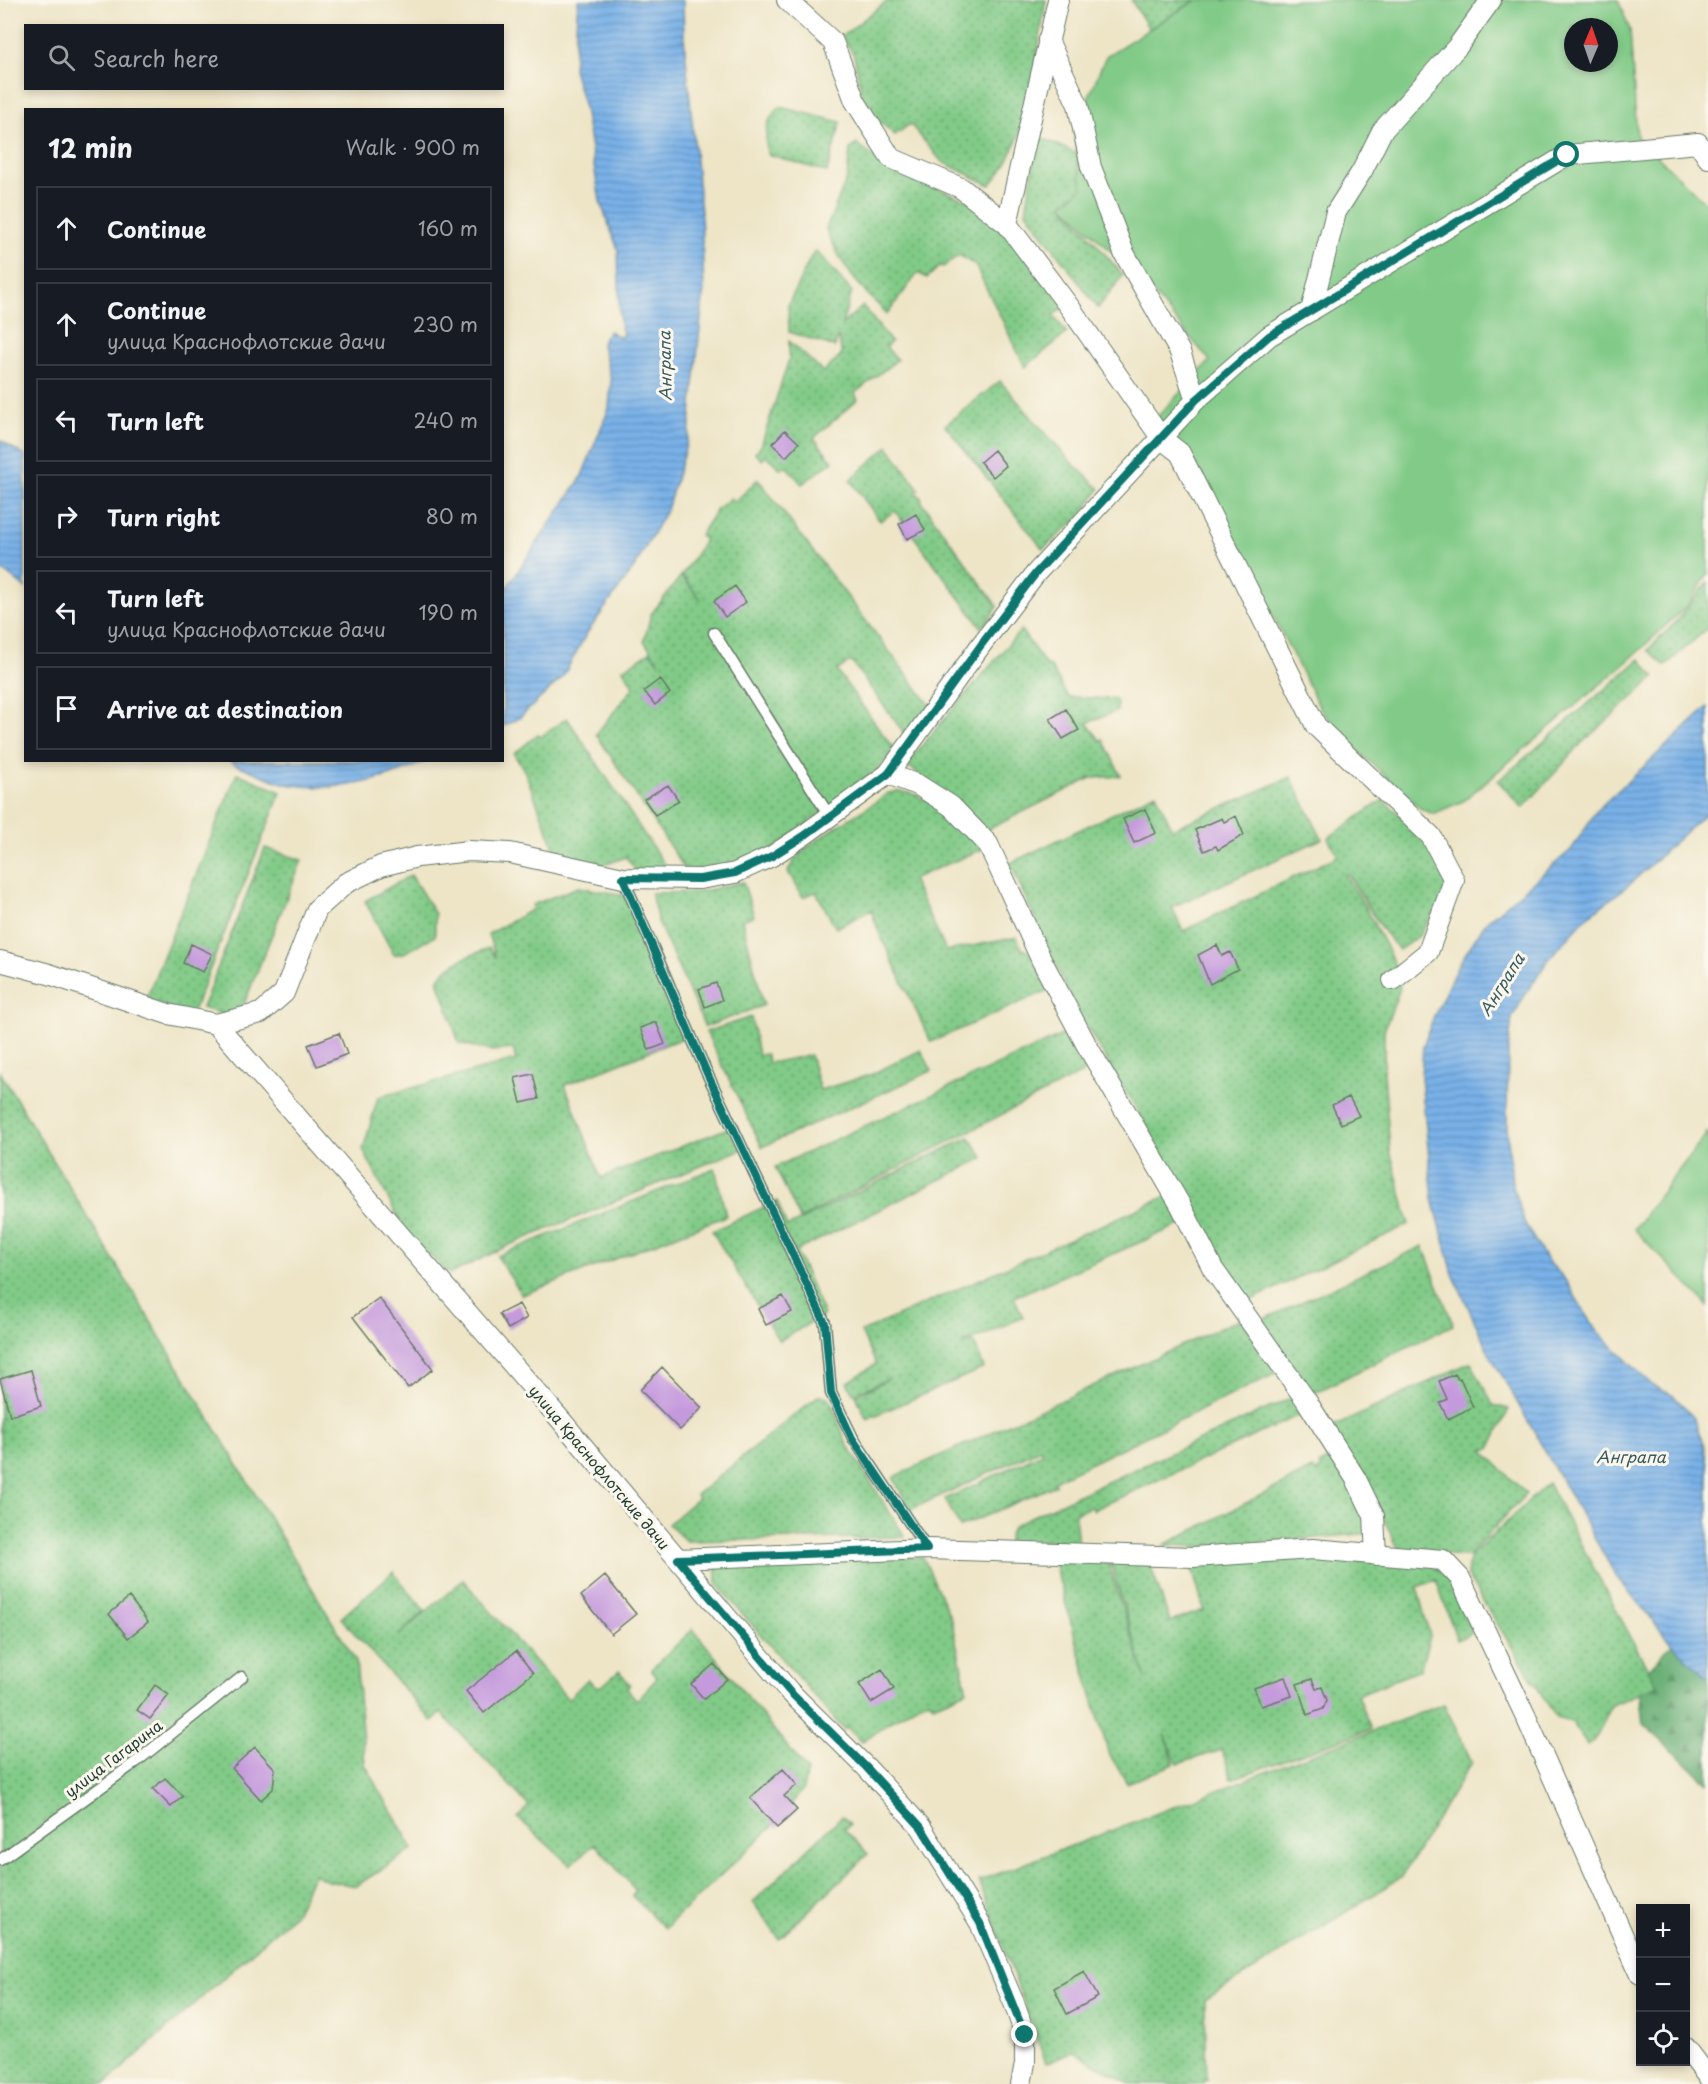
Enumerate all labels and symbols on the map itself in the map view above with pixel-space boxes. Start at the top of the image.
north arrow [1564,18,1618,72]
route start [1553,141,1579,167]
water label: Анграпа [651,330,677,401]
water label: Анграпа [1472,947,1530,1020]
street label: улица Краснофлотские дачи [524,1379,676,1555]
water label: Анграпа [1596,1444,1667,1468]
street label: улица Гагарина [59,1713,167,1802]
route end [1011,2021,1037,2047]

